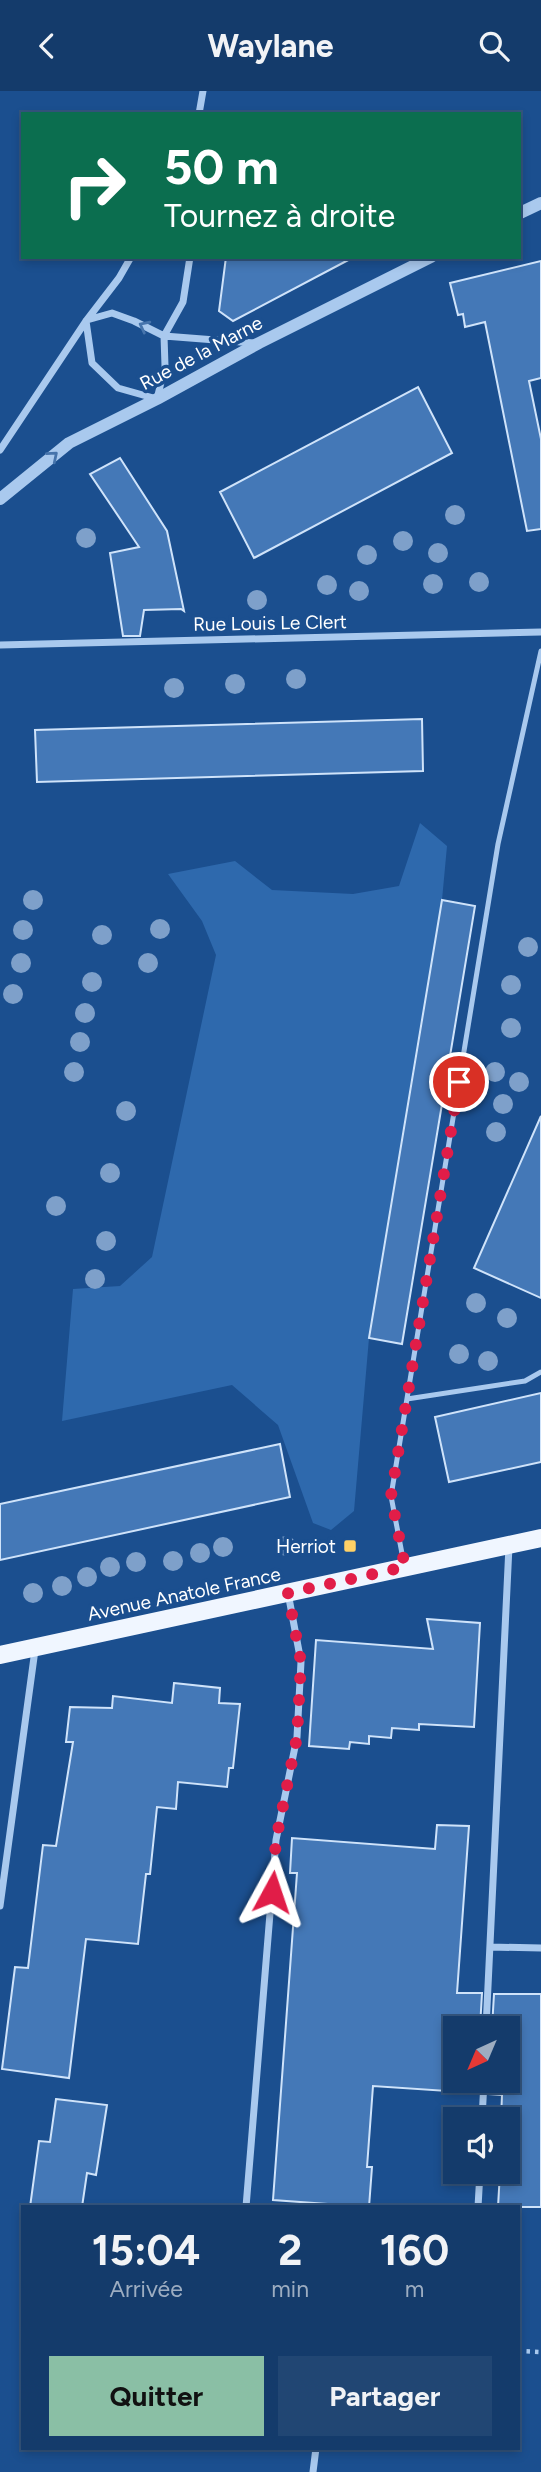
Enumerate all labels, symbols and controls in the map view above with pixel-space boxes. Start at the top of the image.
icon: back [28,27,66,65]
text: Waylane [207,27,334,65]
icon: search [475,27,513,65]
text: 50 m [164,137,279,196]
icon: right [49,140,140,231]
text: Tournez à droite [164,197,395,235]
street label: Rue de la Marne [136,311,266,395]
one-way arrow [139,320,151,334]
one-way arrow [44,452,57,464]
street label: Rue Louis Le Clert [193,610,347,636]
pin [429,1052,489,1112]
icon: arrive [440,1063,478,1101]
place label: Herriot [276,1535,336,1558]
marker: Herriot [342,1538,358,1554]
street label: Avenue Anatole France [85,1562,283,1626]
position arrow [235,1855,309,1929]
north arrow [443,2016,520,2093]
map controls [443,2016,520,2184]
button: sound [443,2107,520,2184]
text: 15:04 [92,2225,200,2276]
text: 2 [278,2225,302,2276]
text: 160 [380,2225,449,2276]
text: Arrivée [109,2275,183,2303]
text: min [271,2275,309,2303]
text: m [405,2275,424,2303]
button: Quitter [49,2356,264,2436]
button: Partager [278,2356,492,2436]

